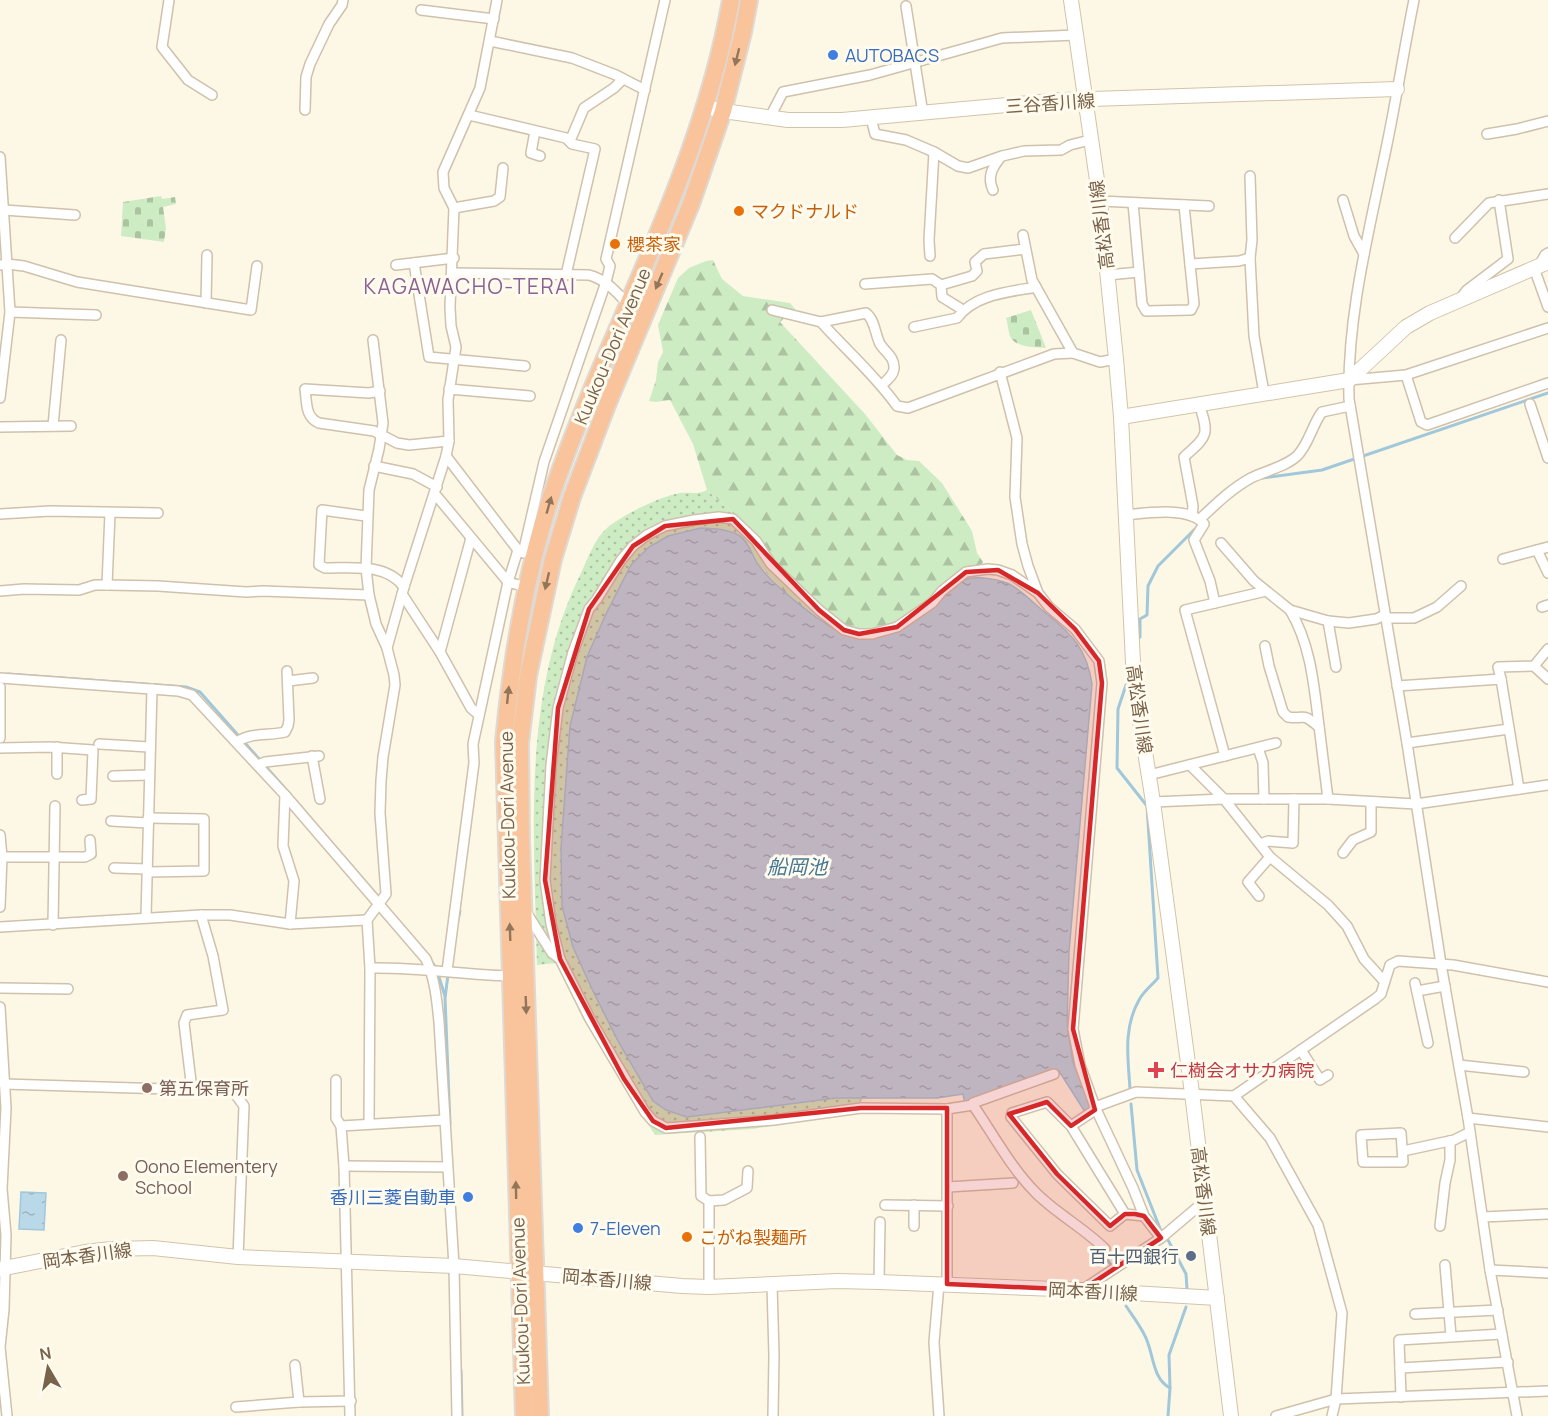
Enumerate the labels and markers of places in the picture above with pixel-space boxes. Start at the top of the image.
place label: AUTOBACS [845,43,939,67]
marker: AUTOBACS [826,48,840,62]
place label: マクドナルド [751,199,859,223]
marker: マクドナルド [732,204,746,218]
place label: 櫻茶家 [627,232,681,256]
marker: 櫻茶家 [608,237,622,251]
place label: 仁樹会オサカ病院 [1170,1058,1314,1082]
marker: 仁樹会オサカ病院 [1147,1061,1165,1079]
place label: 第五保育所 [159,1076,249,1100]
marker: 第五保育所 [140,1081,154,1095]
place label: Oono Elementery School [135,1154,278,1199]
marker: Oono Elementery School [116,1169,130,1183]
place label: 香川三菱自動車 [330,1185,456,1209]
marker: 香川三菱自動車 [461,1190,475,1204]
place label: 7-Eleven [590,1216,661,1240]
marker: 7-Eleven [571,1221,585,1235]
place label: こがね製麺所 [699,1225,807,1249]
marker: こがね製麺所 [680,1230,694,1244]
place label: 百十四銀行 [1089,1244,1179,1268]
marker: 百十四銀行 [1184,1249,1198,1263]

